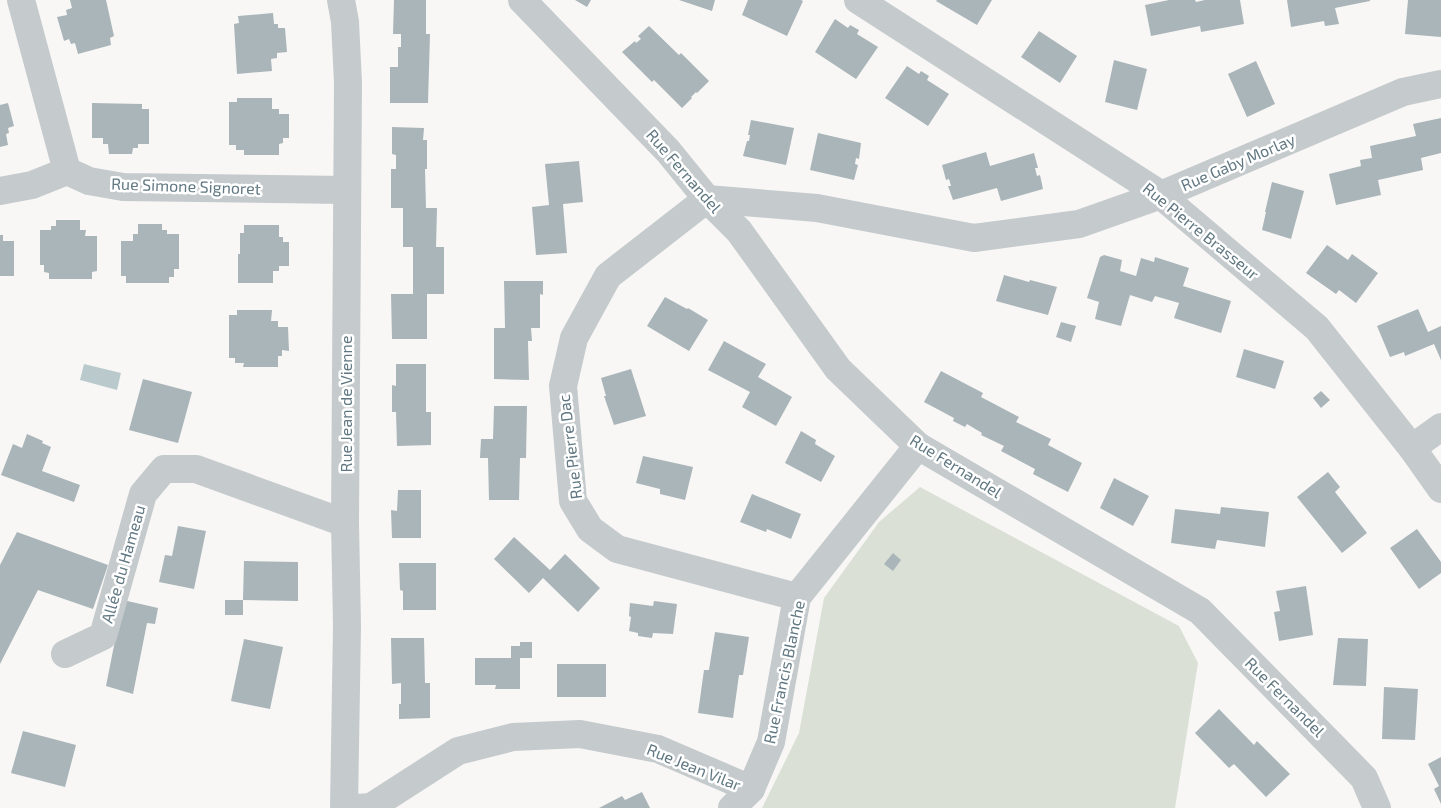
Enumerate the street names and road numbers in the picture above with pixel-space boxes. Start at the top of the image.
street label: Rue Fernandel [643,125,726,216]
street label: Rue Gaby Morlay [1178,129,1298,194]
street label: Rue Simone Signoret [111,173,261,198]
street label: Rue Pierre Brasseur [1140,178,1263,283]
street label: Rue Jean de Vienne [336,336,355,472]
street label: Rue Pierre Dac [554,394,585,500]
street label: Rue Fernandel [907,430,1006,501]
street label: Allée du Hameau [97,503,148,625]
street label: Rue Francis Blanche [759,599,808,745]
street label: Rue Fernandel [1242,653,1329,740]
street label: Rue Jean Vilar [644,739,745,794]

